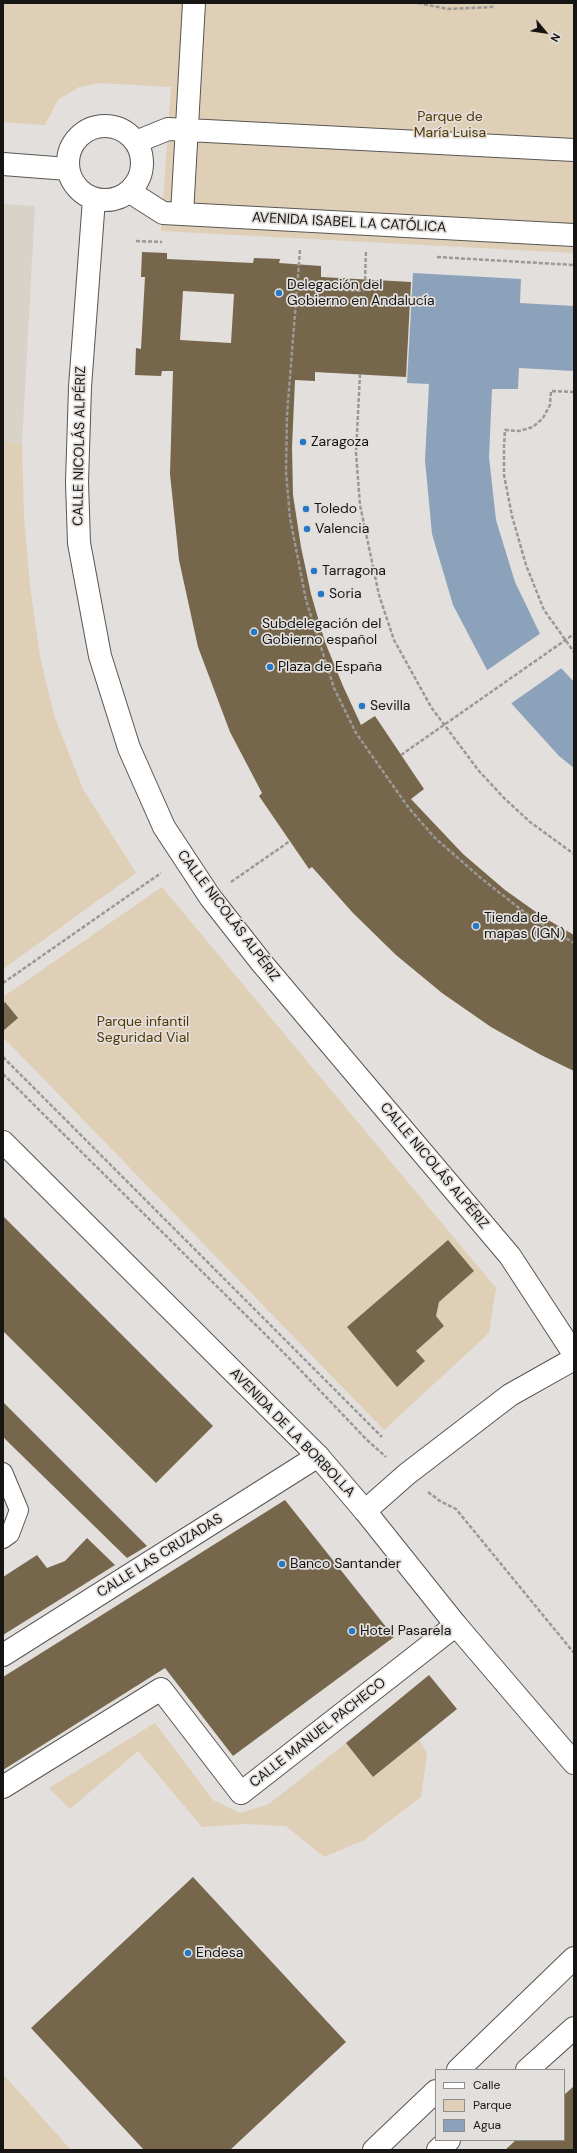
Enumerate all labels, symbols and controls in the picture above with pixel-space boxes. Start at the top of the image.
north arrow [525,12,565,52]
text: N [547,31,564,45]
park label: Parque de María Luisa [414,109,486,142]
street label: AVENIDA ISABEL LA CATÓLICA [251,210,447,236]
place label: Delegación del Gobierno en Andalucía [287,277,435,310]
marker: Delegación del Gobierno en Andalucía [274,288,284,298]
street label: CALLE NICOLÁS ALPÉRIZ [70,366,90,526]
place label: Zaragoza [311,434,369,450]
marker: Zaragoza [298,437,308,447]
place label: Toledo [314,501,357,517]
marker: Toledo [301,504,311,514]
place label: Valencia [315,521,369,537]
marker: Valencia [302,524,312,534]
place label: Tarragona [322,563,386,579]
marker: Tarragona [309,566,319,576]
place label: Soria [329,586,362,602]
marker: Soria [316,589,326,599]
place label: Subdelegación del Gobierno español [262,616,381,648]
marker: Subdelegación del Gobierno español [249,627,259,637]
place label: Plaza de España [278,659,382,675]
marker: Plaza de España [265,662,275,672]
place label: Sevilla [370,698,410,714]
marker: Sevilla [357,701,367,711]
street label: CALLE NICOLÁS ALPÉRIZ [173,847,283,985]
place label: Tienda de mapas (IGN) [484,910,565,942]
marker: Tienda de mapas (IGN) [471,921,481,931]
park label: Parque infantil Seguridad Vial [97,1014,189,1046]
street label: CALLE NICOLÁS ALPÉRIZ [376,1099,492,1233]
street label: AVENIDA DE LA BORBOLLA [226,1365,358,1501]
street label: CALLE LAS CRUZADAS [94,1511,226,1601]
place label: Banco Santander [290,1556,401,1572]
marker: Banco Santander [277,1559,287,1569]
place label: Hotel Pasarela [360,1623,451,1639]
marker: Hotel Pasarela [347,1626,357,1636]
street label: CALLE MANUEL PACHECO [246,1675,390,1791]
place label: Endesa [196,1945,243,1961]
marker: Endesa [183,1948,193,1958]
legend [435,2069,565,2141]
text: Calle [473,2077,500,2093]
text: Parque [473,2097,512,2113]
text: Agua [473,2117,501,2133]

